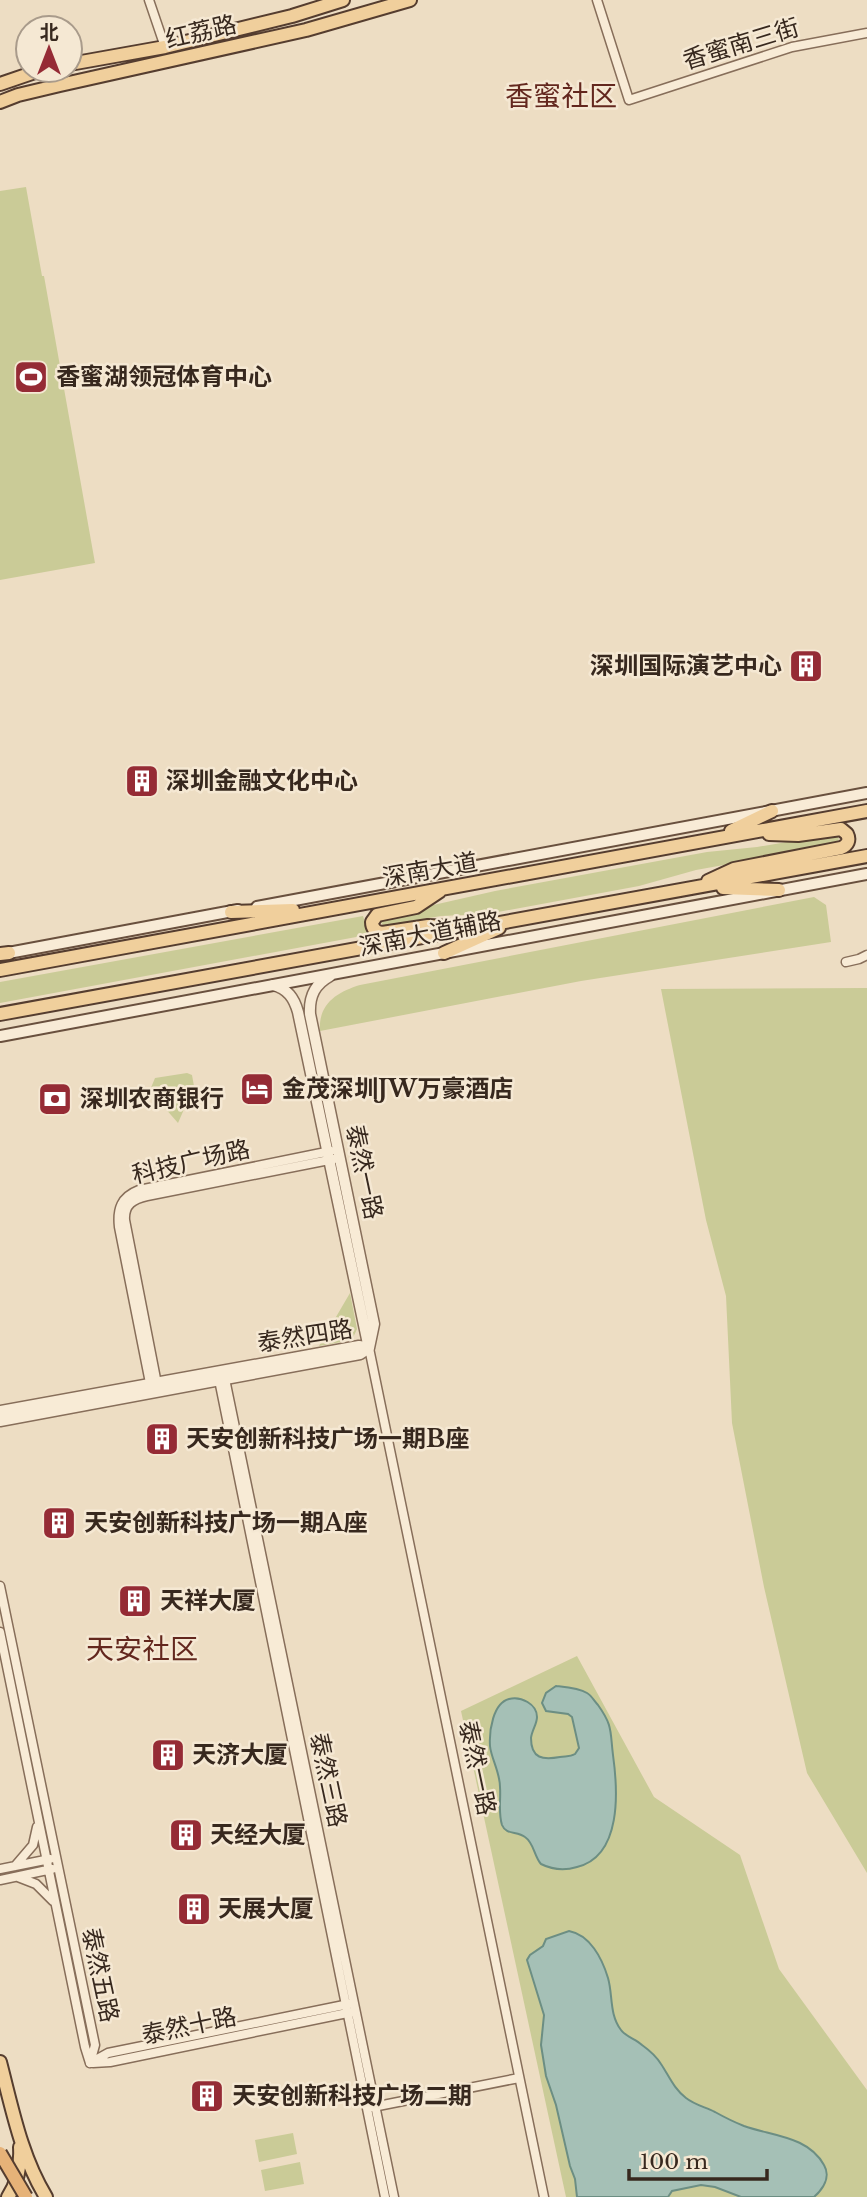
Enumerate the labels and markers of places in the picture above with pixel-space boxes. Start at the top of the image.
sports icon: 香蜜湖领冠体育中心 [12,358,50,396]
place label: 香蜜湖领冠体育中心 [56,362,272,391]
building icon: 深圳国际演艺中心 [787,647,825,685]
place label: 深圳国际演艺中心 [590,651,782,680]
building icon: 深圳金融文化中心 [123,762,161,800]
place label: 深圳金融文化中心 [166,766,358,795]
hotel icon: 金茂深圳JW万豪酒店 [238,1070,276,1108]
place label: 金茂深圳JW万豪酒店 [282,1074,513,1103]
bank icon: 深圳农商银行 [36,1080,74,1118]
place label: 深圳农商银行 [80,1084,224,1113]
building icon: 天安创新科技广场一期B座 [143,1420,181,1458]
place label: 天安创新科技广场一期B座 [186,1424,469,1453]
building icon: 天安创新科技广场一期A座 [40,1504,78,1542]
place label: 天安创新科技广场一期A座 [84,1508,367,1537]
building icon: 天祥大厦 [116,1582,154,1620]
place label: 天祥大厦 [160,1586,256,1615]
building icon: 天济大厦 [149,1736,187,1774]
place label: 天济大厦 [192,1740,288,1769]
building icon: 天经大厦 [167,1816,205,1854]
place label: 天经大厦 [210,1820,306,1849]
building icon: 天展大厦 [175,1890,213,1928]
place label: 天展大厦 [218,1894,314,1923]
building icon: 天安创新科技广场二期 [188,2077,226,2115]
place label: 天安创新科技广场二期 [232,2081,472,2110]

